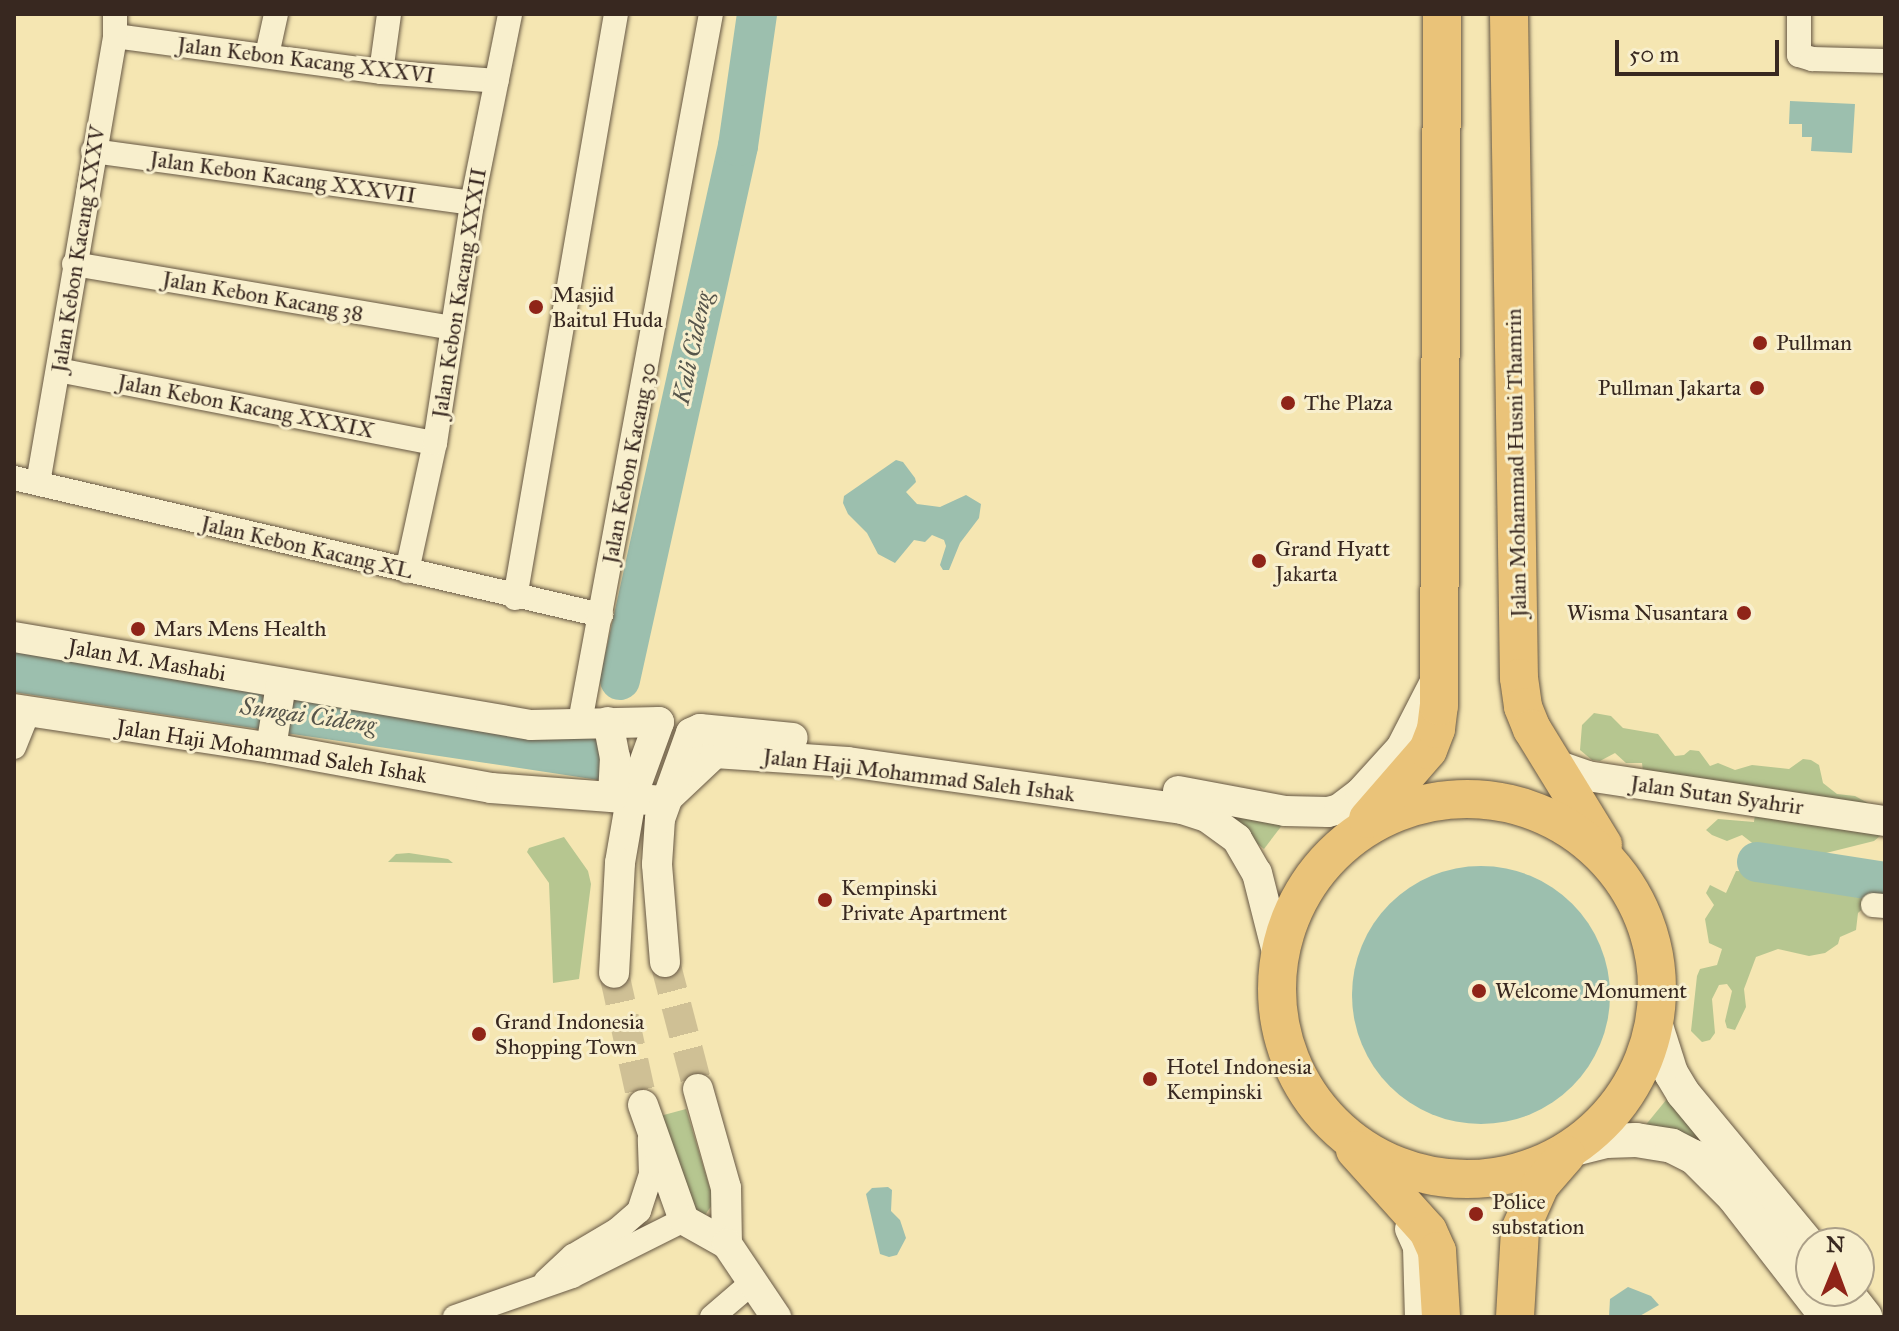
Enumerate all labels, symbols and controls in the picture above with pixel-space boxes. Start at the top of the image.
scale bar [1619,24,1783,74]
street label: Jalan Kebon Kacang XXXVI [176,31,436,89]
text: 50 m [1629,39,1679,69]
street label: Jalan Kebon Kacang XXXV [45,124,111,374]
street label: Jalan Kebon Kacang XXXVII [148,145,418,209]
street label: Jalan Kebon Kacang XXXII [426,166,492,420]
street label: Jalan Kebon Kacang 38 [160,265,366,327]
place label: Masjid Baitul Huda [552,281,663,332]
water label: Kali Cideng [667,289,719,407]
marker: Masjid Baitul Huda [527,298,545,316]
street label: Jalan Mohammad Husni Thamrin [1500,308,1532,618]
place label: Pullman [1776,330,1852,356]
marker: Pullman [1751,334,1769,352]
street label: Jalan Kebon Kacang 30 [597,360,661,566]
street label: Jalan Kebon Kacang XXXIX [116,368,376,444]
place label: Pullman Jakarta [1598,375,1741,401]
marker: Pullman Jakarta [1748,379,1766,397]
place label: The Plaza [1304,390,1392,416]
marker: The Plaza [1279,394,1297,412]
street label: Jalan Kebon Kacang XL [199,510,415,584]
place label: Grand Hyatt Jakarta [1275,535,1390,586]
marker: Grand Hyatt Jakarta [1250,552,1268,570]
place label: Wisma Nusantara [1567,600,1728,626]
marker: Wisma Nusantara [1735,604,1753,622]
place label: Mars Mens Health [154,616,326,642]
marker: Mars Mens Health [129,620,147,638]
street label: Jalan M. Mashabi [66,633,228,687]
water label: Sungai Cideng [238,692,378,740]
street label: Jalan Haji Mohammad Saleh Ishak [115,713,429,789]
street label: Jalan Haji Mohammad Saleh Ishak [762,743,1076,807]
street label: Jalan Sutan Syahrir [1629,770,1805,820]
place label: Kempinski Private Apartment [841,874,1007,926]
marker: Kempinski Private Apartment [816,891,834,909]
place label: Welcome Monument [1495,978,1687,1004]
marker: Welcome Monument [1470,982,1488,1000]
place label: Grand Indonesia Shopping Town [495,1008,644,1060]
marker: Grand Indonesia Shopping Town [470,1025,488,1043]
place label: Hotel Indonesia Kempinski [1166,1053,1312,1104]
marker: Hotel Indonesia Kempinski [1141,1070,1159,1088]
place label: Police substation [1492,1188,1584,1240]
marker: Police substation [1467,1205,1485,1223]
north arrow [1795,1227,1875,1307]
text: N [1826,1231,1845,1258]

